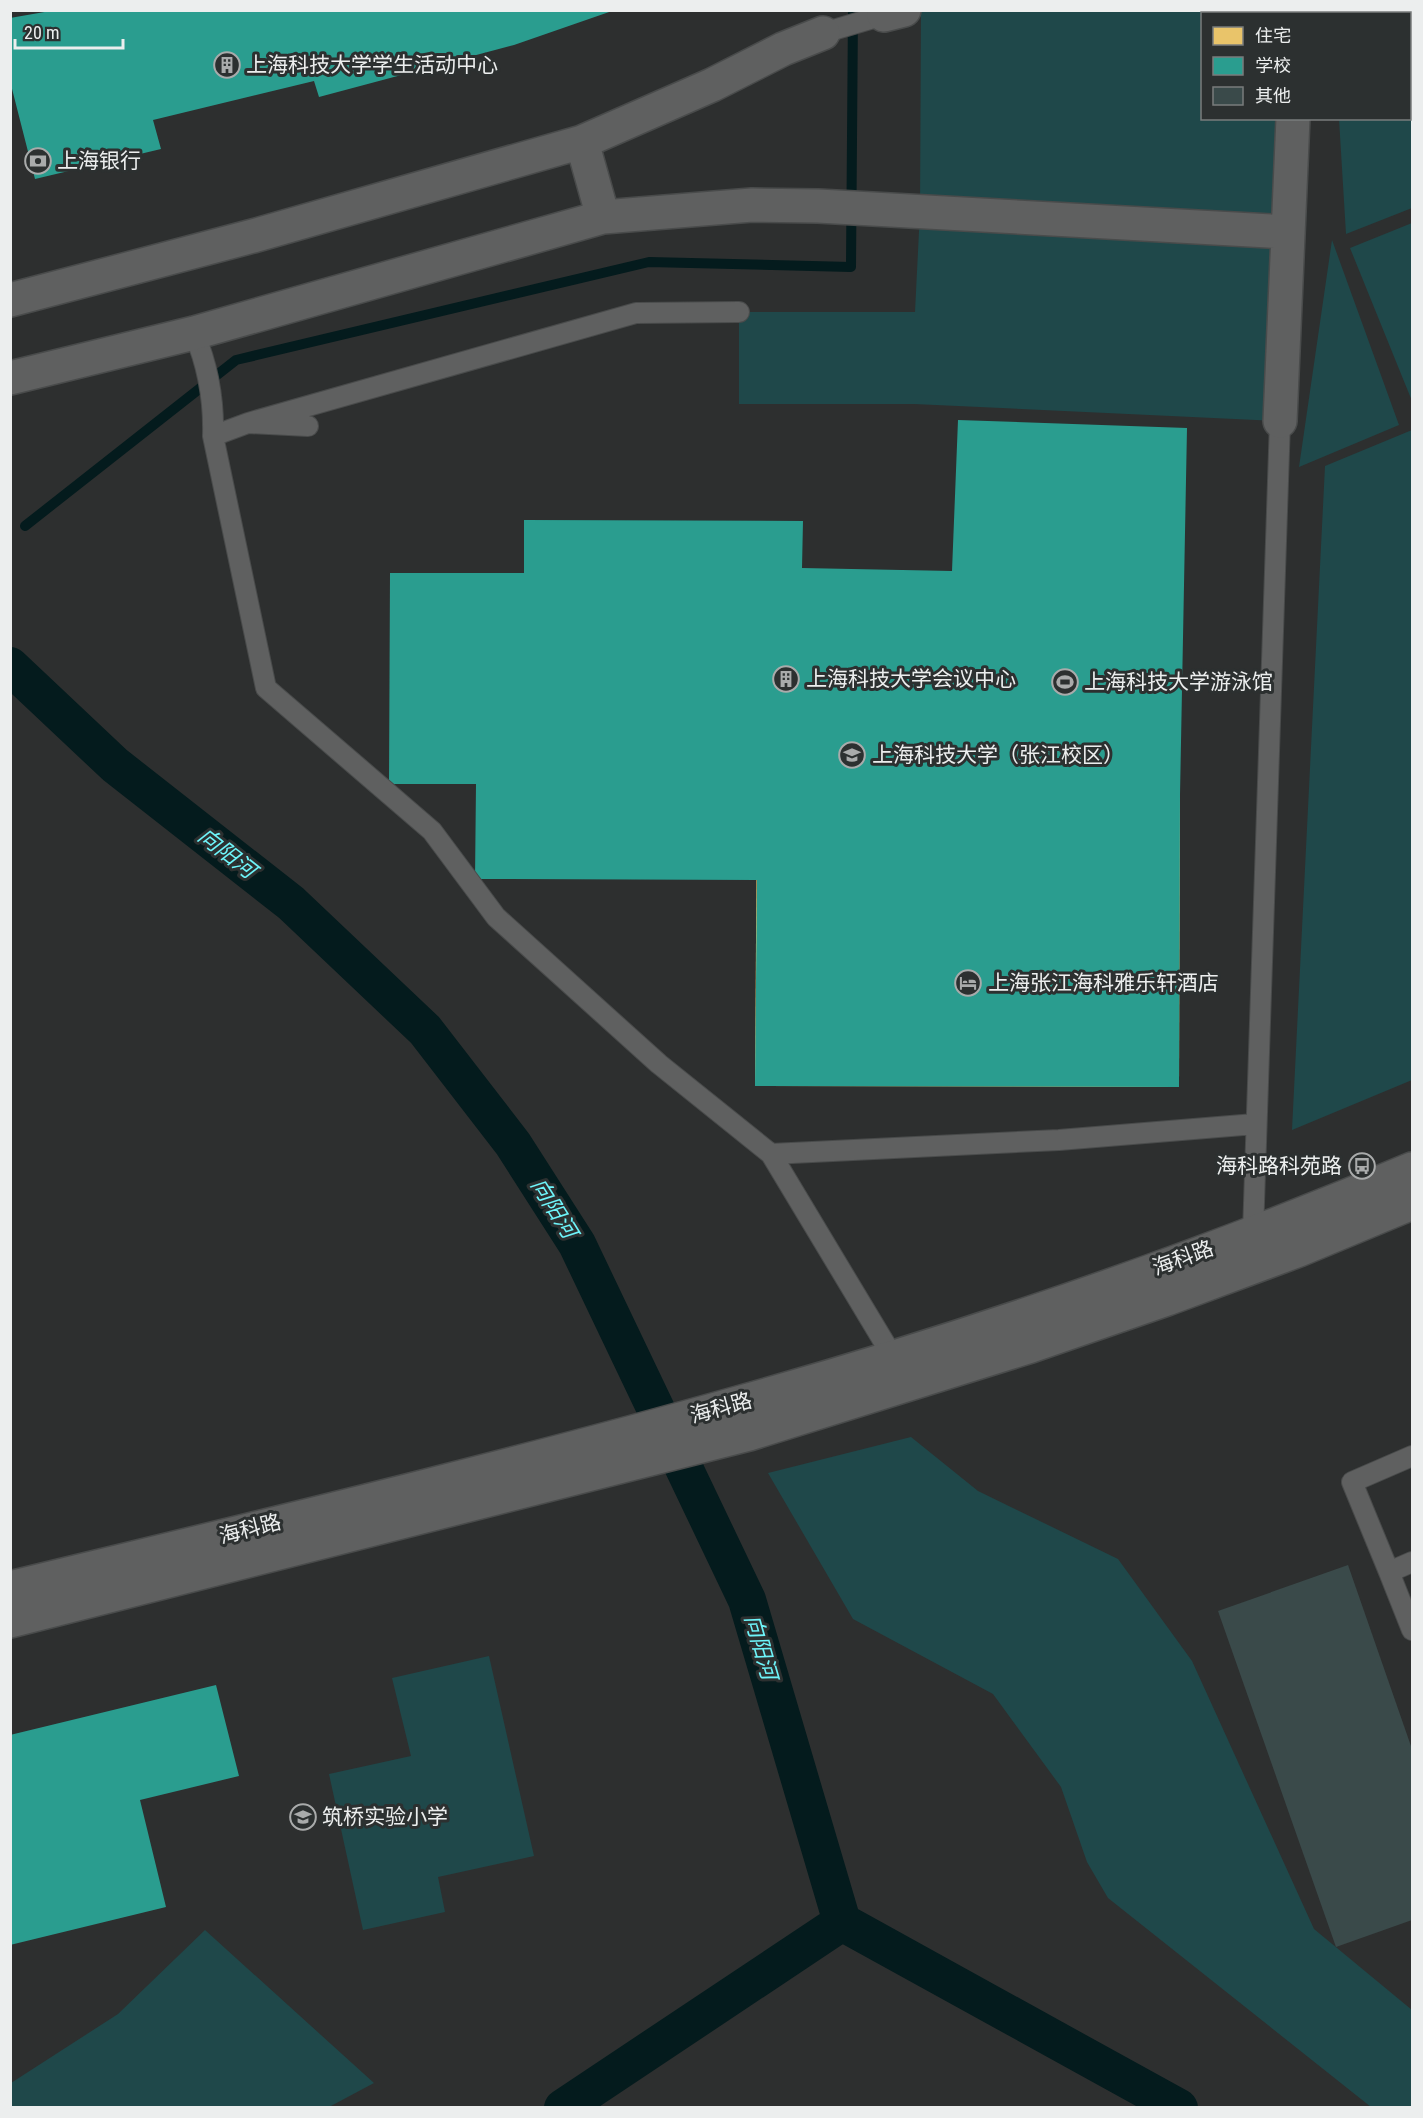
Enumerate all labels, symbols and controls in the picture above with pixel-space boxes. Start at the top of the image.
scale bar [15,12,123,50]
legend [1201,12,1411,120]
text: 20 m [24,22,59,43]
text: 住宅 [1255,25,1291,46]
building icon: 上海科技大学学生活动中心 [212,50,242,80]
place label: 上海科技大学学生活动中心 [246,53,498,77]
text: 学校 [1255,55,1291,76]
text: 其他 [1255,85,1291,106]
bank icon: 上海银行 [23,146,53,176]
place label: 上海银行 [57,149,141,173]
building icon: 上海科技大学会议中心 [771,664,801,694]
place label: 上海科技大学会议中心 [806,667,1016,691]
sports icon: 上海科技大学游泳馆 [1050,667,1080,697]
place label: 上海科技大学游泳馆 [1084,670,1273,694]
school or university icon: 上海科技大学（张江校区） [837,740,867,770]
place label: 上海科技大学（张江校区） [872,743,1124,767]
water label: 向阳河 [193,823,264,886]
hotel icon: 上海张江海科雅乐轩酒店 [953,968,983,998]
place label: 上海张江海科雅乐轩酒店 [988,971,1219,995]
bus stop icon: 海科路科苑路 [1347,1151,1377,1181]
place label: 海科路科苑路 [1216,1154,1342,1178]
water label: 向阳河 [526,1173,584,1246]
street label: 海科路 [1149,1236,1217,1280]
street label: 海科路 [687,1388,755,1428]
street label: 海科路 [217,1510,283,1548]
water label: 向阳河 [740,1612,783,1686]
school or university icon: 筑桥实验小学 [288,1802,318,1832]
place label: 筑桥实验小学 [322,1805,448,1829]

